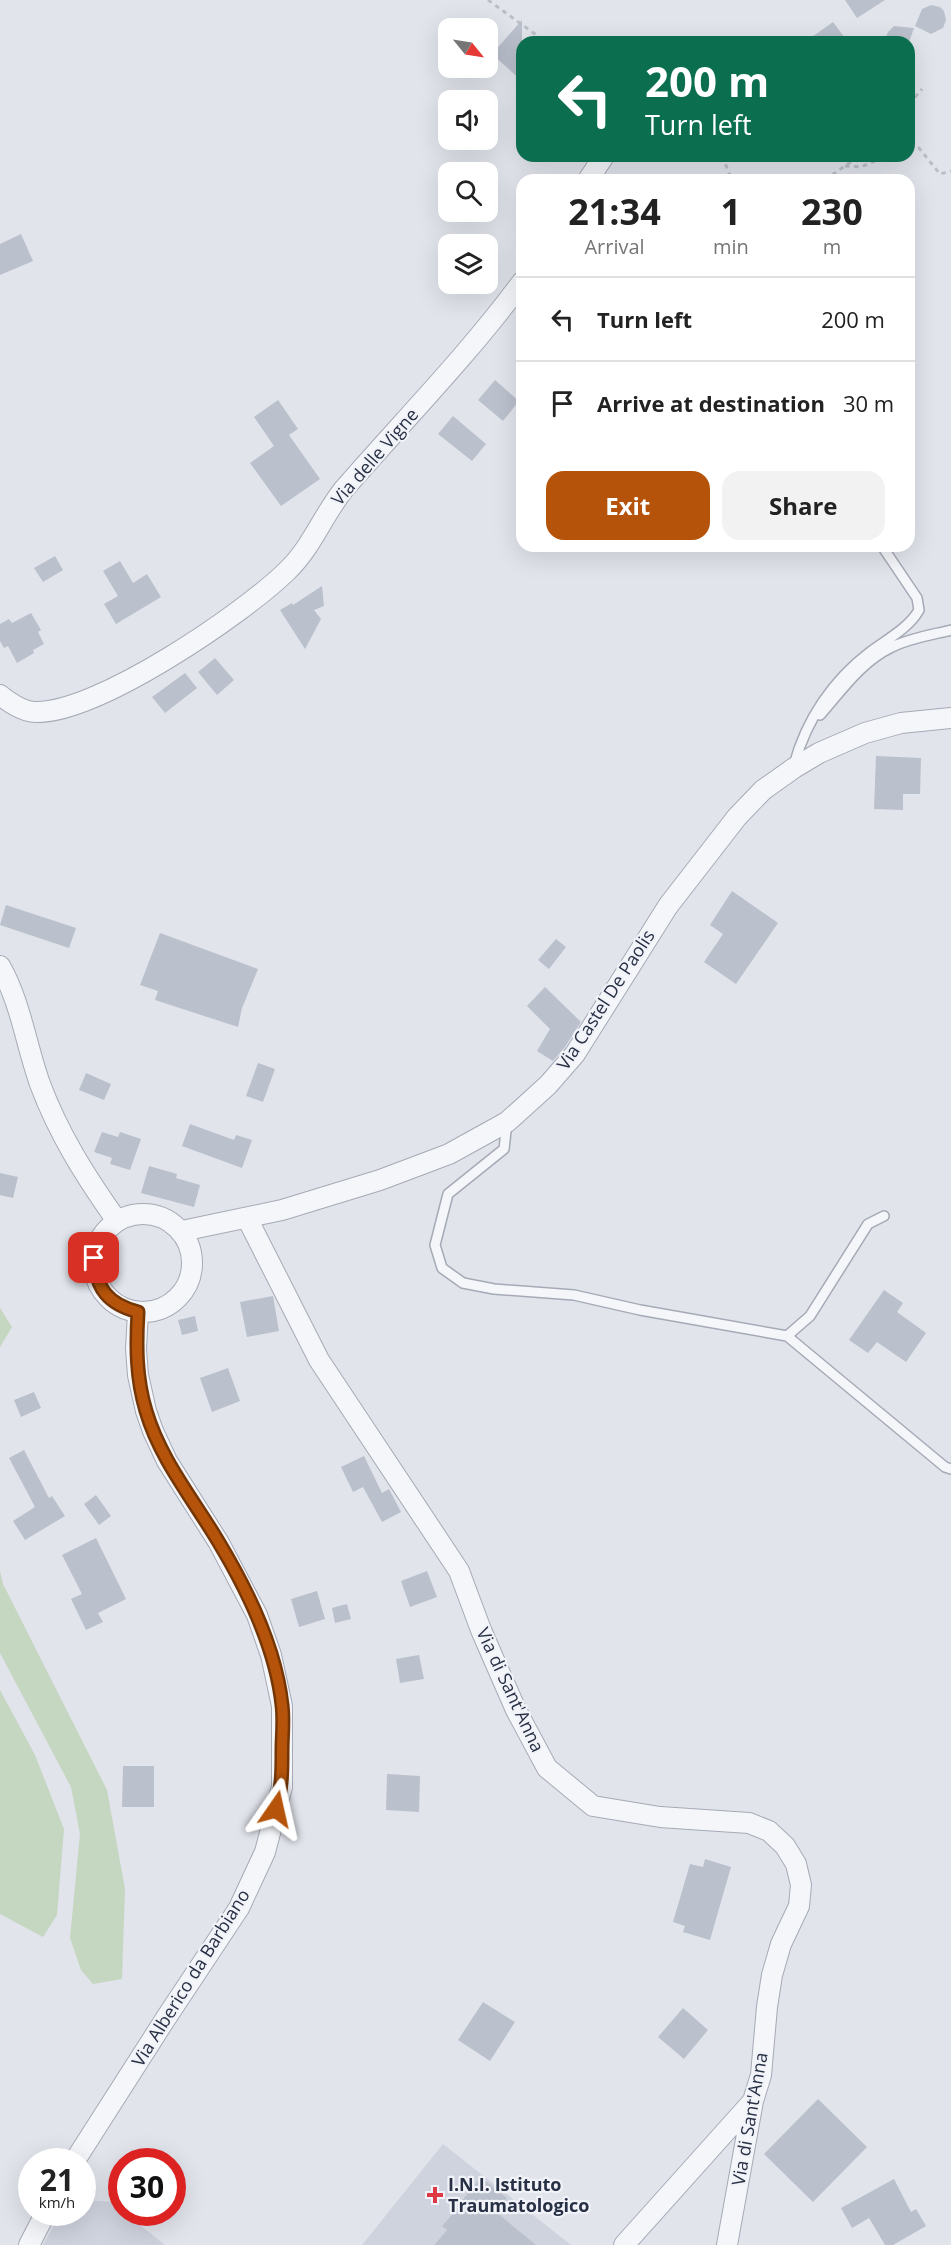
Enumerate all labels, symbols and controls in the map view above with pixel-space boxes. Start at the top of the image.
north arrow [438,18,498,78]
map controls [438,18,498,294]
text: 200 m [645,52,769,109]
icon: left [546,60,624,138]
button: sound [438,90,498,150]
text: Turn left [645,106,752,143]
button: search [438,162,498,222]
text: 21:34 [568,187,661,236]
text: 1 [721,187,741,236]
text: 230 [801,187,863,236]
text: Arrival [584,233,645,260]
text: min [713,233,749,260]
text: m [823,233,841,260]
button: layers [438,234,498,294]
icon: left [546,303,579,336]
text: Turn left [597,304,692,334]
text: 200 m [821,304,885,334]
icon: arrive [546,387,579,420]
text: Arrive at destination [597,388,825,418]
text: 30 m [843,388,894,418]
street label: Via delle Vigne [325,403,423,510]
button: Exit [546,471,710,540]
button: Share [722,471,885,540]
street label: Via Castel De Paolis [551,925,660,1074]
pin [68,1232,119,1283]
icon: arrive [77,1241,110,1274]
street label: Via di Sant'Anna [472,1623,550,1756]
position arrow [244,1777,308,1841]
street label: Via Alberico da Barbiano [126,1884,255,2071]
street label: Via di Sant'Anna [725,2050,773,2187]
speed limit sign: 30 [108,2148,186,2226]
text: 21 [40,2159,74,2200]
place label: I.N.I. Istituto Traumatologico [448,2172,590,2217]
marker: I.N.I. Istituto Traumatologico [426,2186,444,2204]
text: km/h [39,2192,75,2212]

